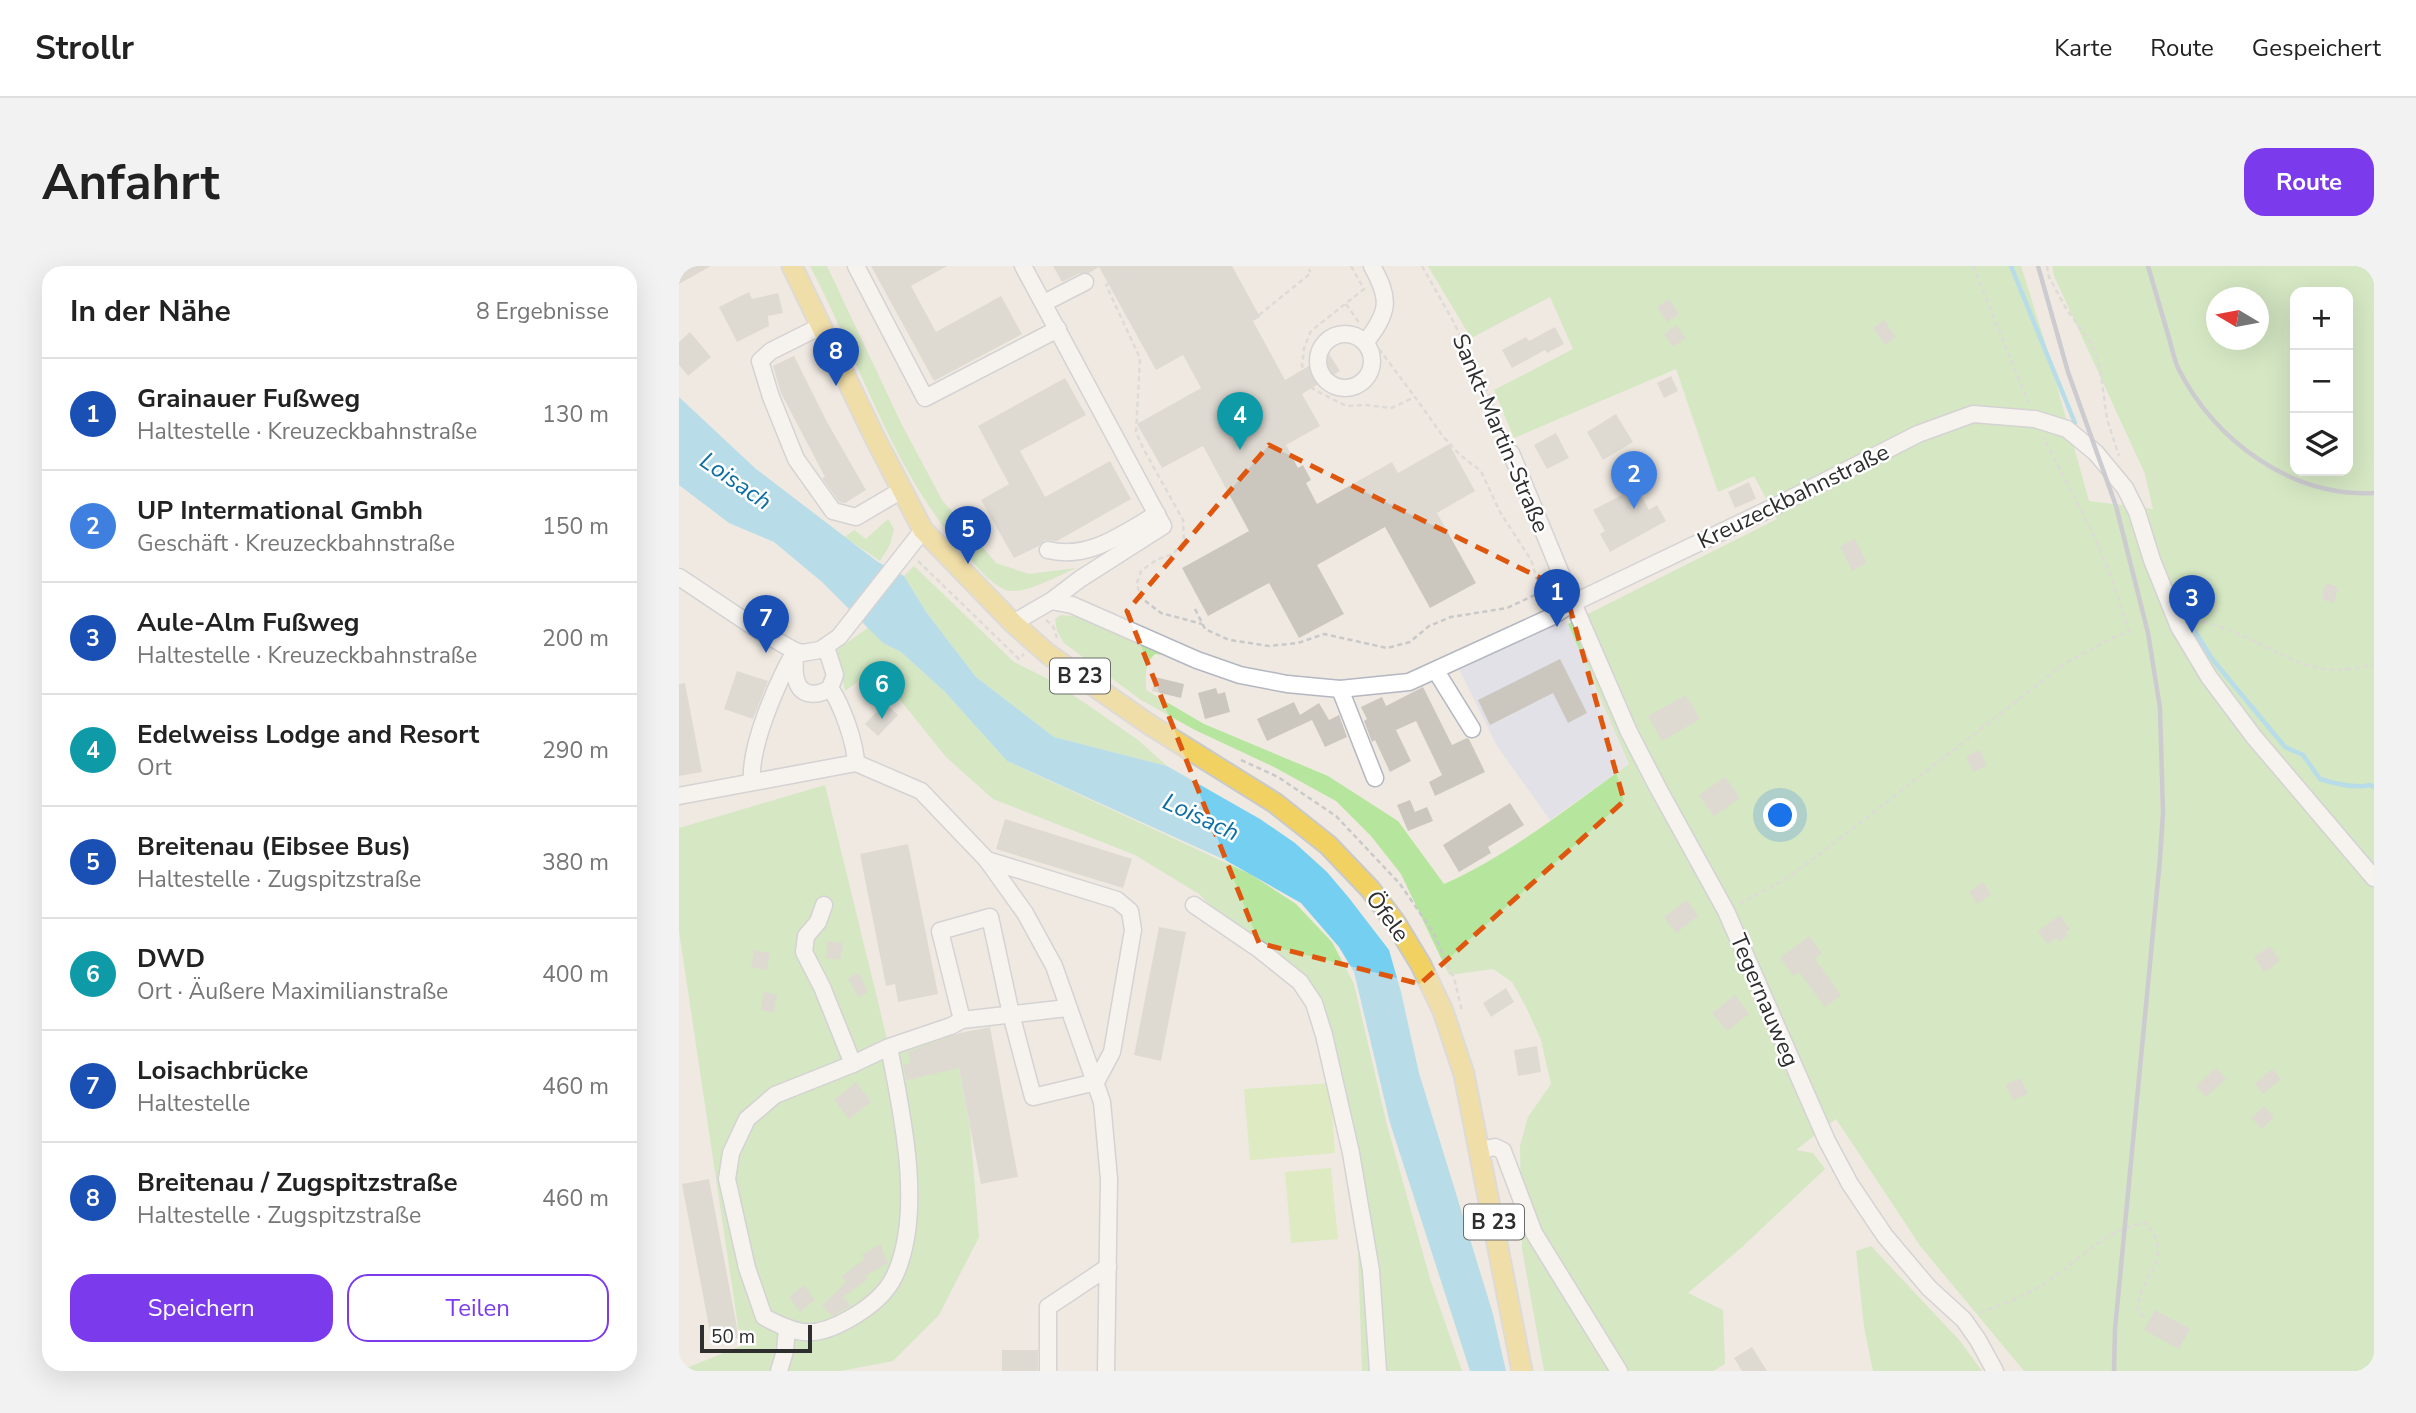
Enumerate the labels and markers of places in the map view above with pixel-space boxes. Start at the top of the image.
pin: 8 [813,328,859,386]
pin: 4 [1217,392,1263,450]
pin: 2 [1611,451,1657,509]
pin: 5 [945,506,991,564]
pin: 1 [1534,569,1580,627]
pin: 3 [2169,575,2215,633]
pin: 7 [743,595,789,653]
pin: 6 [859,661,905,719]

